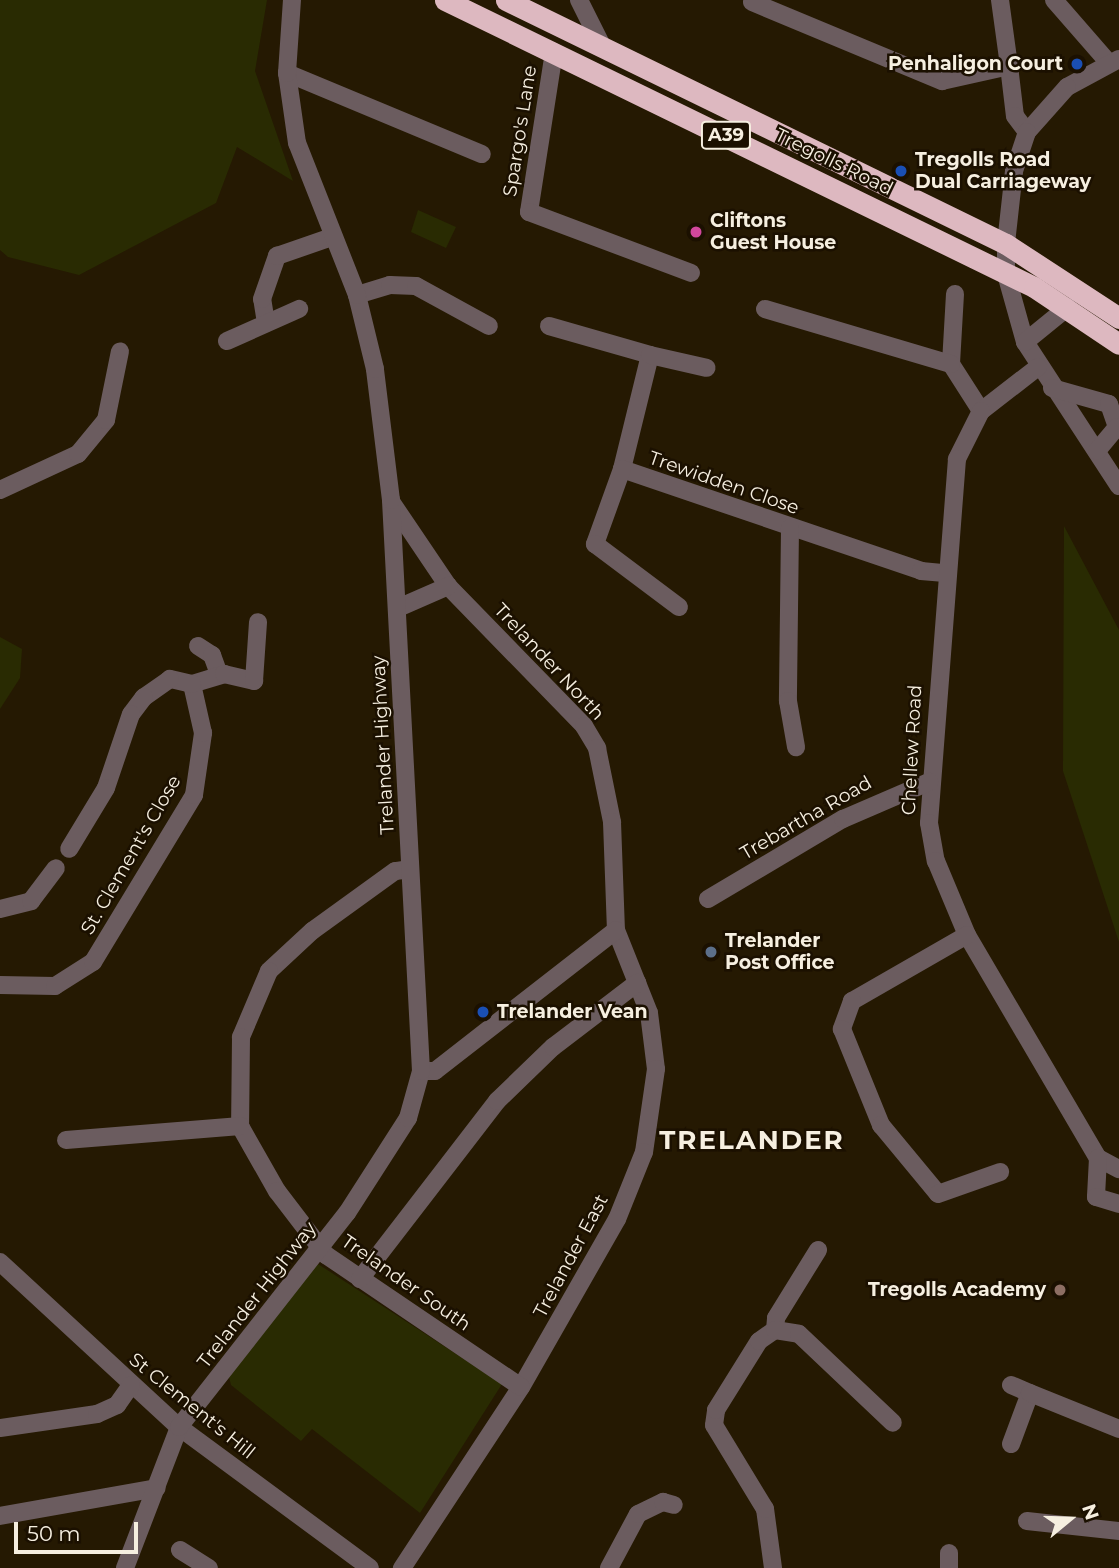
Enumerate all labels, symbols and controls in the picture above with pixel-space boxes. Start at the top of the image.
place label: Penhaligon Court [888,53,1063,75]
marker: Penhaligon Court [1069,56,1085,72]
street label: Spargo's Lane [498,64,542,198]
road number: A39 [700,120,752,150]
street label: Tregolls Road [771,124,897,200]
place label: Tregolls Road Dual Carriageway [915,149,1091,193]
marker: Tregolls Road Dual Carriageway [893,163,909,179]
place label: Cliftons Guest House [710,210,836,254]
marker: Cliftons Guest House [688,224,704,240]
street label: Trewidden Close [646,447,802,519]
street label: Trelander North [489,599,609,725]
street label: Trelander Highway [367,655,399,835]
street label: Chellew Road [897,684,927,816]
street label: St. Clement's Close [76,771,186,939]
street label: Trebartha Road [736,771,876,865]
place label: Trelander Post Office [725,930,834,974]
marker: Trelander Post Office [703,944,719,960]
place label: Trelander Vean [497,1001,648,1023]
marker: Trelander Vean [475,1004,491,1020]
district label: TRELANDER [660,1125,844,1157]
street label: Trelander East [529,1190,613,1322]
street label: Trelander Highway [193,1217,321,1373]
street label: Trelander South [337,1230,475,1336]
place label: Tregolls Academy [868,1279,1046,1301]
marker: Tregolls Academy [1052,1282,1068,1298]
street label: St Clement's Hill [124,1348,260,1464]
north arrow [1035,1484,1105,1554]
text: N [1077,1501,1104,1523]
scale bar [18,1508,142,1552]
text: 50 m [27,1521,81,1546]

